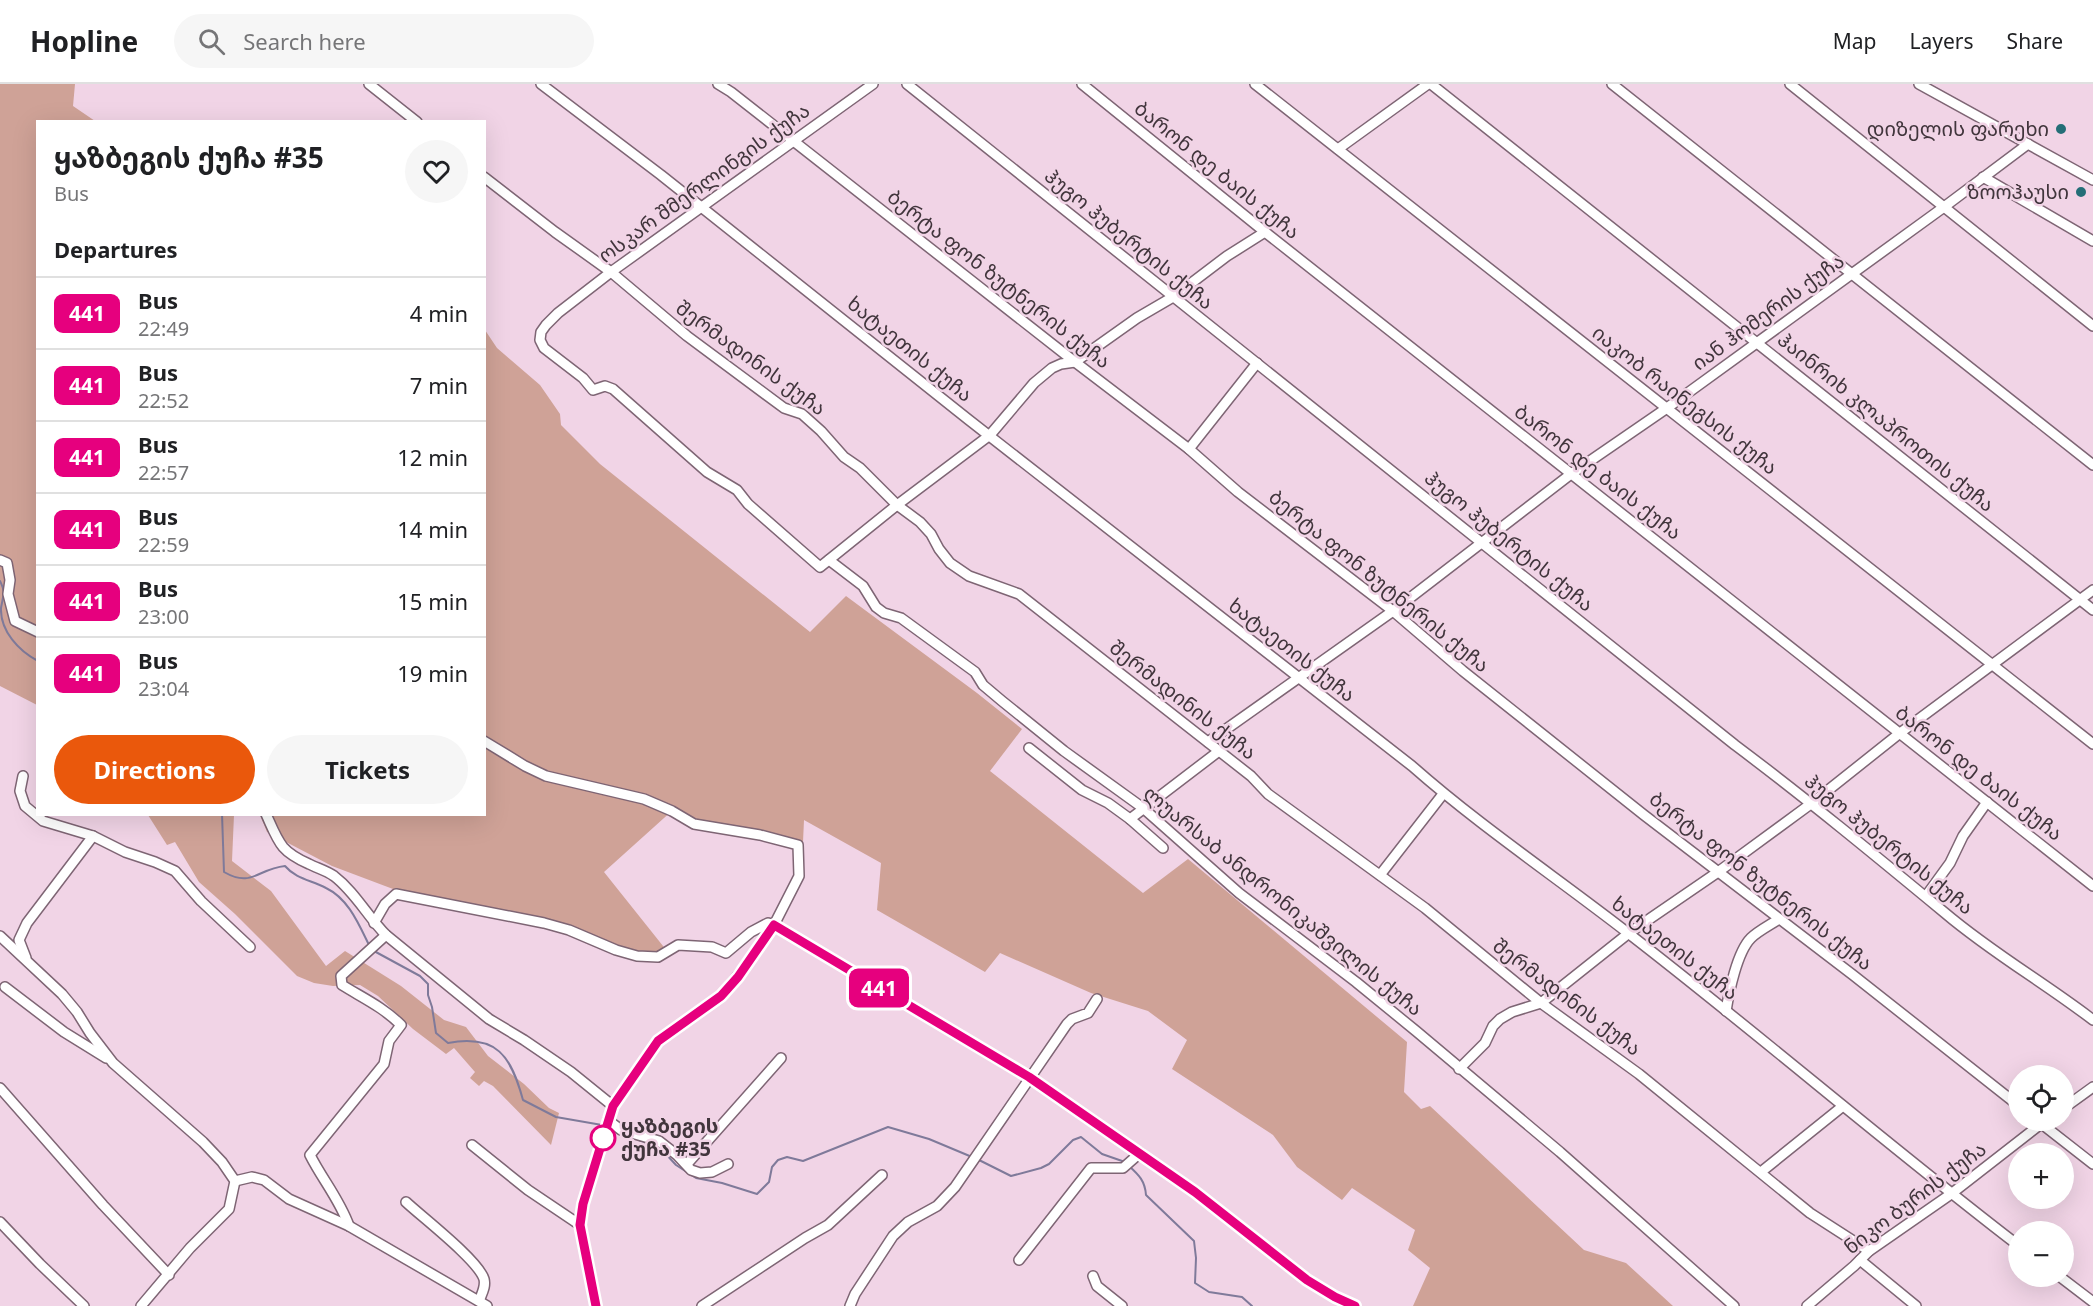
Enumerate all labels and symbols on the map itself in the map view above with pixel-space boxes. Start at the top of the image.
street label: ბარონ დე ბაის ქუჩა [1129,94,1306,245]
street label: ოსკარ შმერლინგის ქუჩა [592,97,815,269]
place label: დიზელის ფარეხი [1867,115,2049,142]
marker: დიზელის ფარეხი [2054,122,2068,136]
street label: ჰუგო ჰუბერტის ქუჩა [1039,162,1220,315]
place label: ზოოჰაუსი [1967,178,2069,205]
street label: ბერტა ფონ ზუტნერის ქუჩა [882,183,1117,374]
marker: ზოოჰაუსი [2074,185,2088,199]
street label: იან ჰომერის ქუჩა [1686,247,1849,376]
street label: ხატაეთის ქუჩა [842,290,979,408]
street label: შერმადინის ქუჩა [671,294,832,421]
street label: იაკობ რაინეგსის ქუჩა [1587,319,1784,481]
street label: ჰაინრიხ კლაპროთის ქუჩა [1772,326,2000,518]
street label: ბარონ დე ბაის ქუჩა [1509,398,1688,546]
street label: ჰუგო ჰუბერტის ქუჩა [1419,464,1600,617]
street label: ბერტა ფონ ზუტნერის ქუჩა [1263,483,1495,678]
street label: ხატაეთის ქუჩა [1223,592,1361,708]
street label: შერმადინის ქუჩა [1104,634,1262,765]
street label: ბარონ დე ბაის ქუჩა [1890,699,2069,847]
street label: ჰუგო ჰუბერტის ქუჩა [1799,767,1980,920]
street label: ლუარსაბ ანდრონიკაშვილის ქუჩა [1138,780,1428,1022]
street label: ბერტა ფონ ზუტნერის ქუჩა [1644,785,1879,976]
street label: ხატაეთის ქუჩა [1606,890,1744,1006]
street label: შერმადინის ქუჩა [1488,932,1647,1061]
line badge: 441 [844,968,914,1008]
place label: ყაზბეგის ქუჩა #35 [621,1112,718,1162]
marker: ყაზბეგის ქუჩა #35 [590,1125,616,1151]
street label: ნიკო ბურის ქუჩა [1838,1135,1991,1260]

